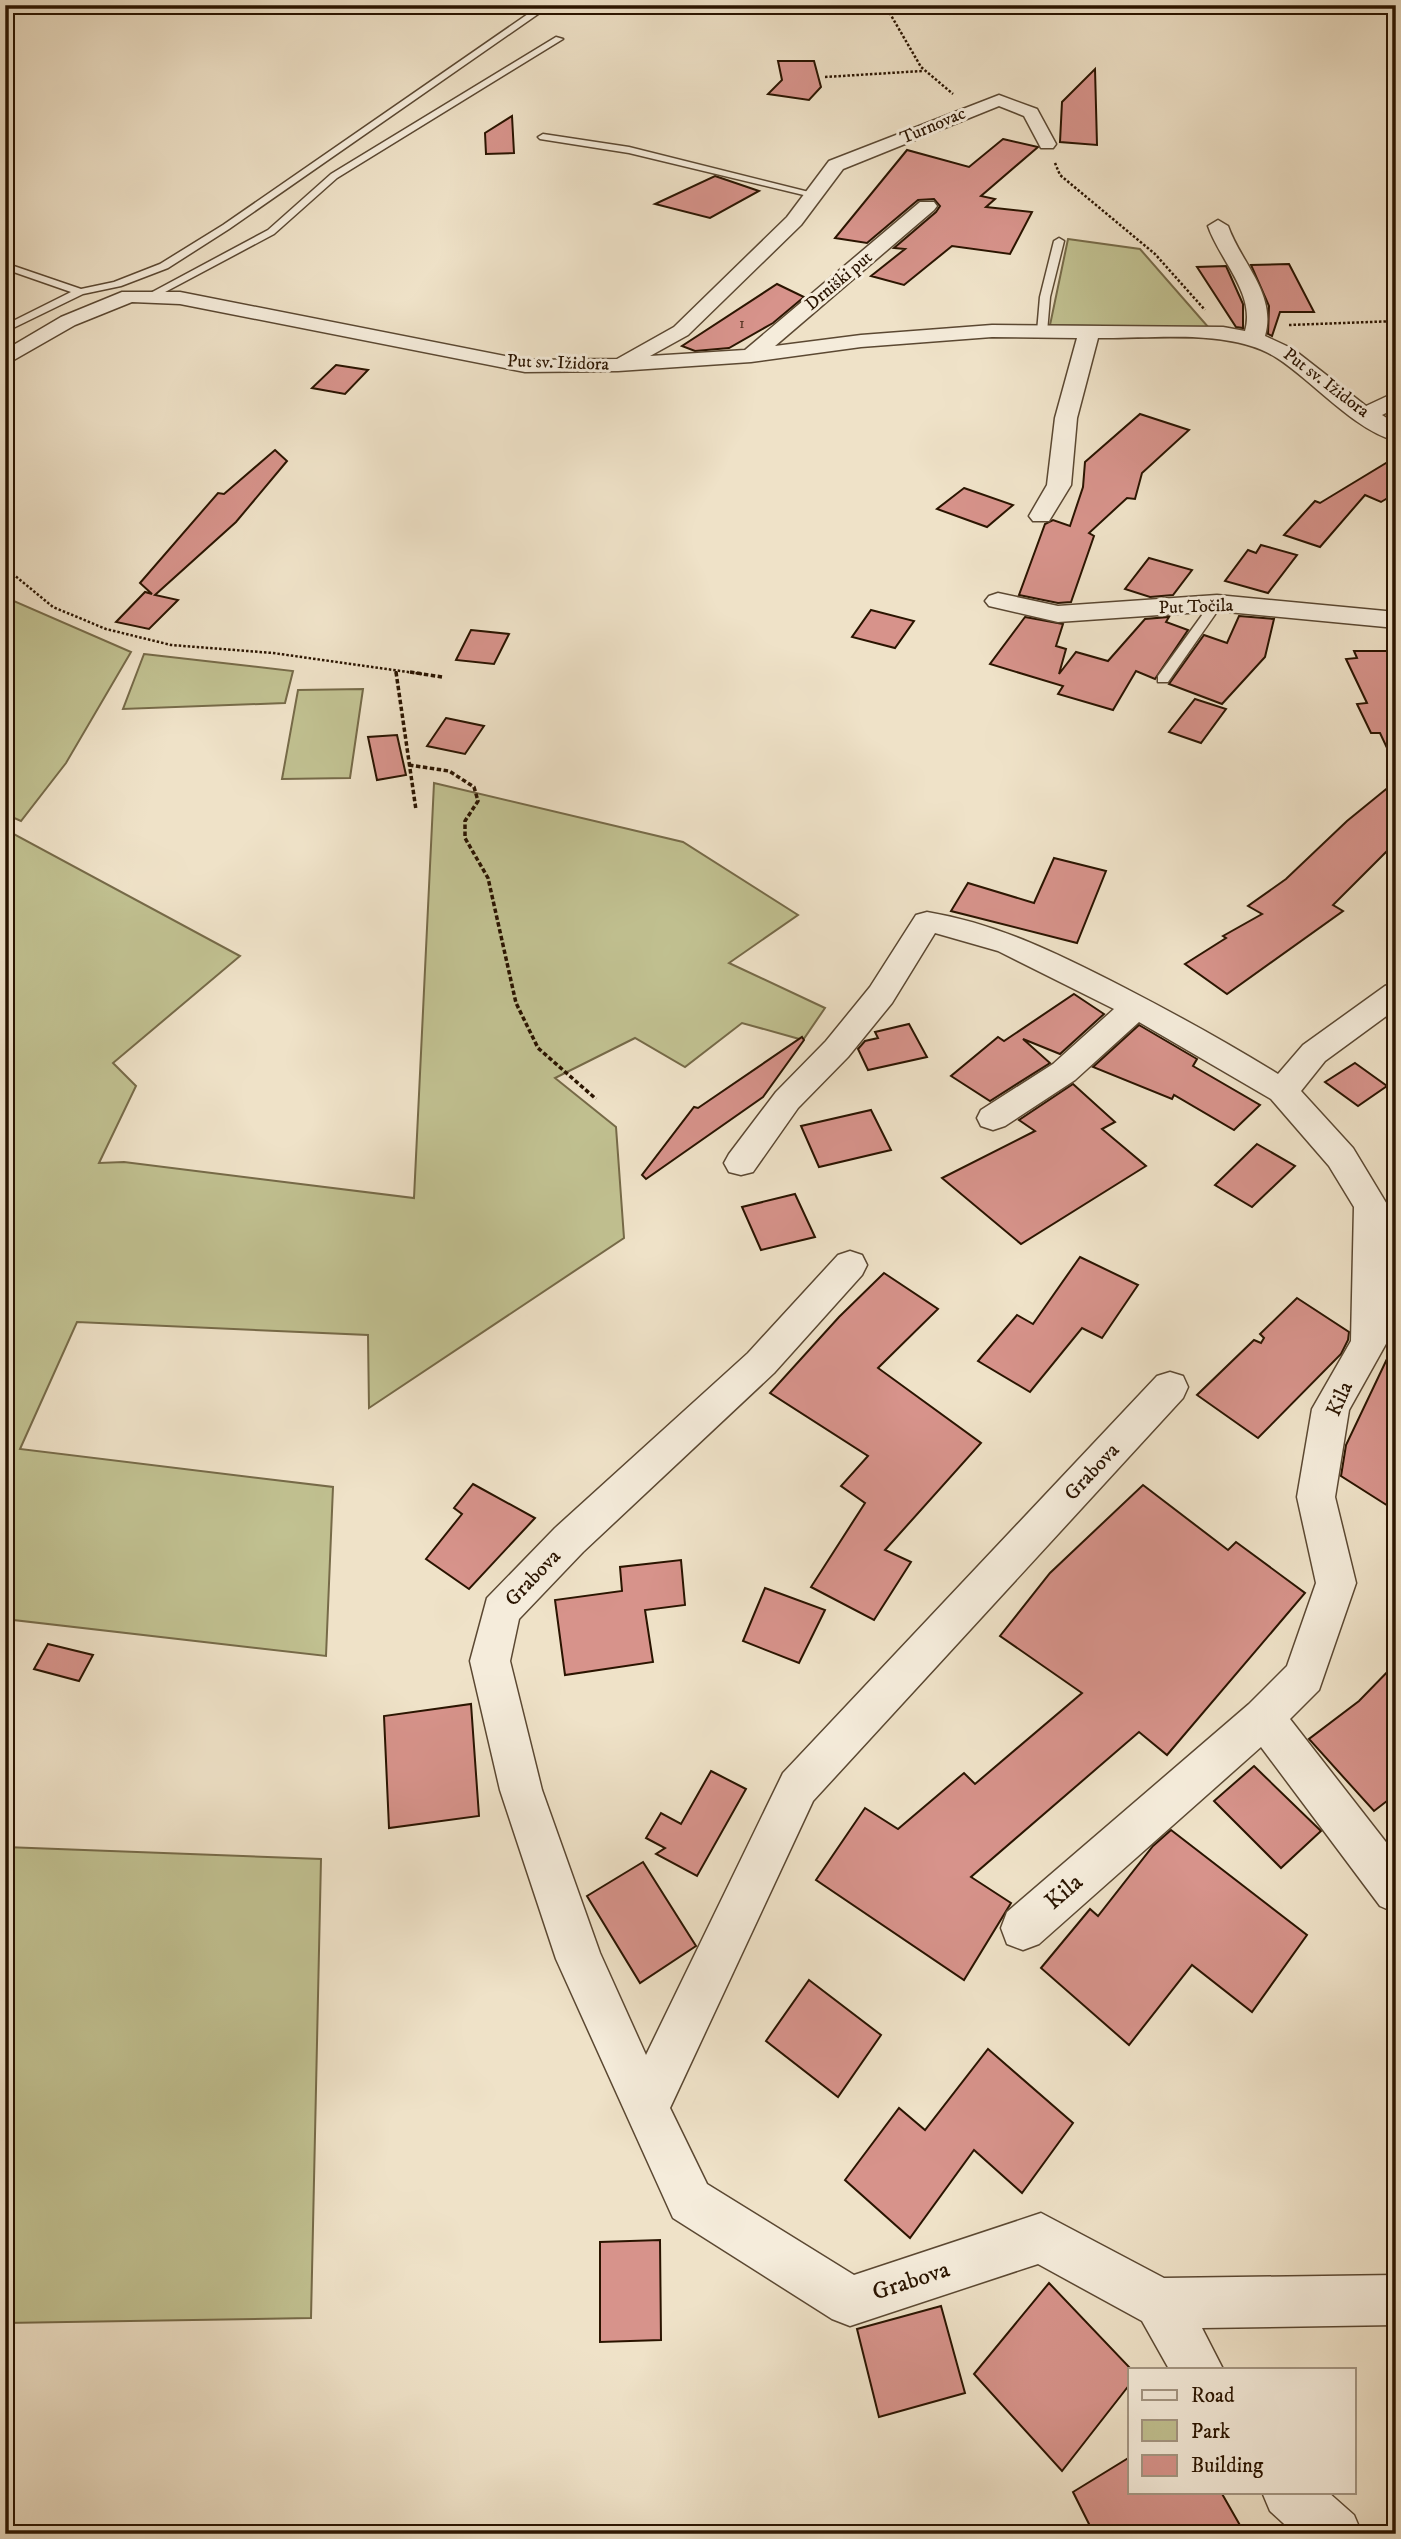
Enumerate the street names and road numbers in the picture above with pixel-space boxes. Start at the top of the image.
street label: Turnovac [897,102,969,150]
street label: Drniški put [801,246,877,315]
street label: Put sv. Ižidora [1279,343,1374,423]
street label: Put sv. Ižidora [507,350,610,376]
street label: Put Točila [1158,595,1234,619]
street label: Kila [1321,1377,1359,1420]
street label: Grabova [1059,1438,1125,1506]
street label: Grabova [499,1544,567,1612]
street label: Kila [1039,1867,1090,1917]
street label: Grabova [869,2254,954,2308]

